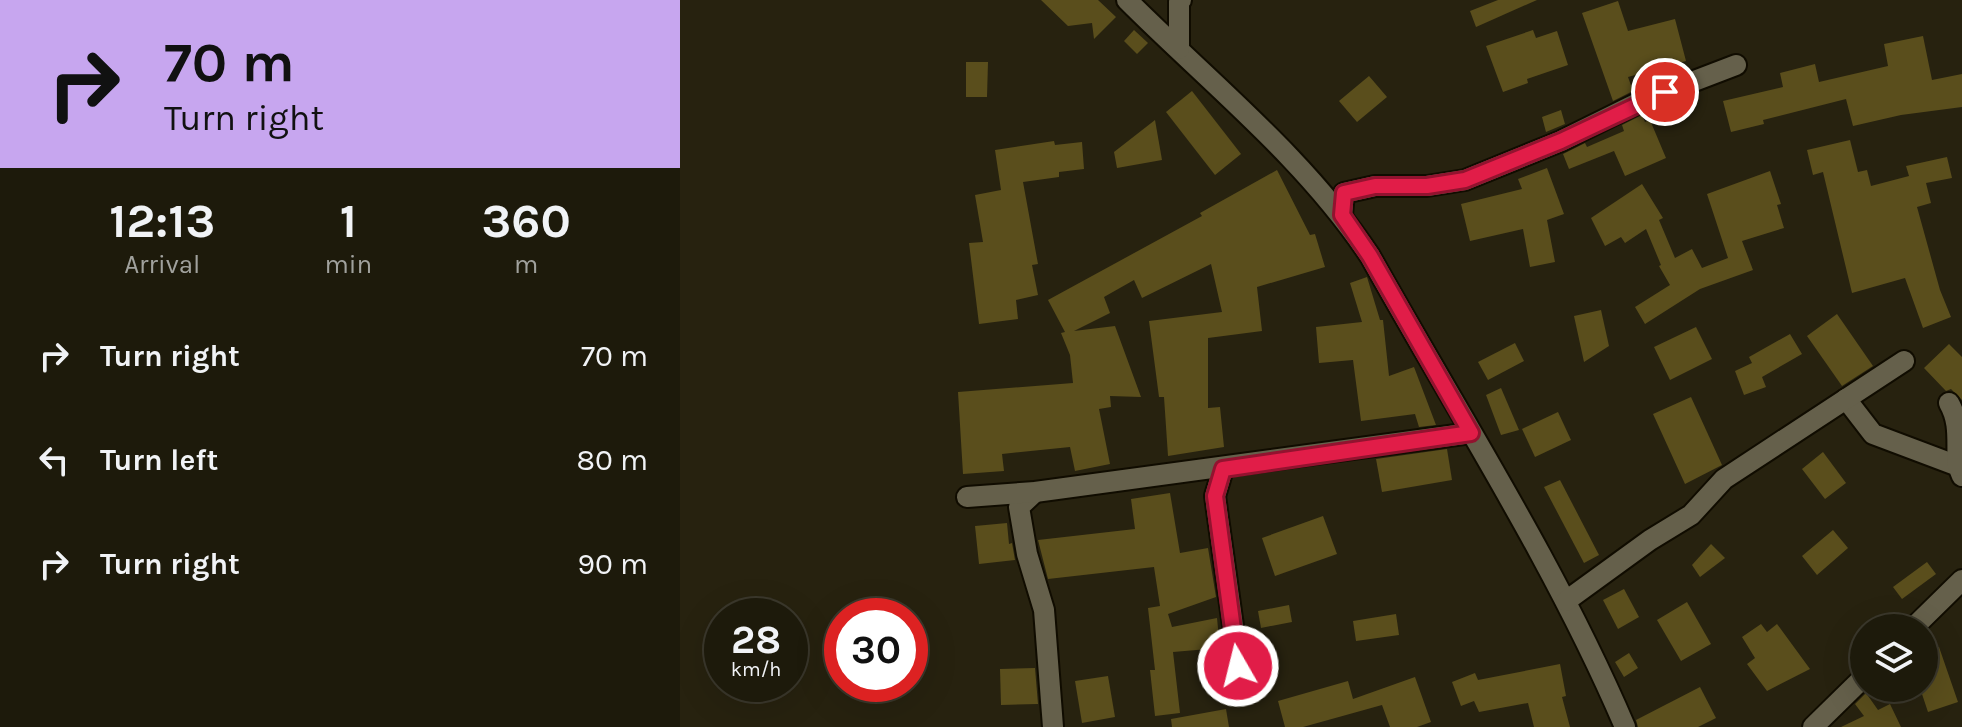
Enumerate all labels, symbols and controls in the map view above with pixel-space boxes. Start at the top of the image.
text: 70 m [164,30,295,95]
icon: right [32,32,136,136]
pin [1631,58,1699,126]
icon: arrive [1643,70,1687,114]
text: Turn right [164,97,324,139]
text: 12:13 [109,193,215,249]
text: 1 [340,193,357,249]
text: 360 [481,193,571,249]
text: Arrival [124,249,200,280]
text: min [324,249,372,280]
text: m [514,249,538,280]
icon: right [32,334,76,378]
text: Turn right [100,338,240,374]
text: 70 m [581,338,648,374]
icon: left [32,438,76,482]
text: Turn left [100,442,218,478]
text: 80 m [577,442,648,478]
icon: right [32,542,76,586]
text: Turn right [100,546,240,582]
text: 90 m [578,546,648,582]
speed limit sign: 30 [824,598,928,702]
map controls [1850,614,1938,702]
button: layers [1850,614,1938,702]
text: 28 [731,616,781,663]
position arrow [1196,624,1280,708]
text: km/h [731,658,781,681]

